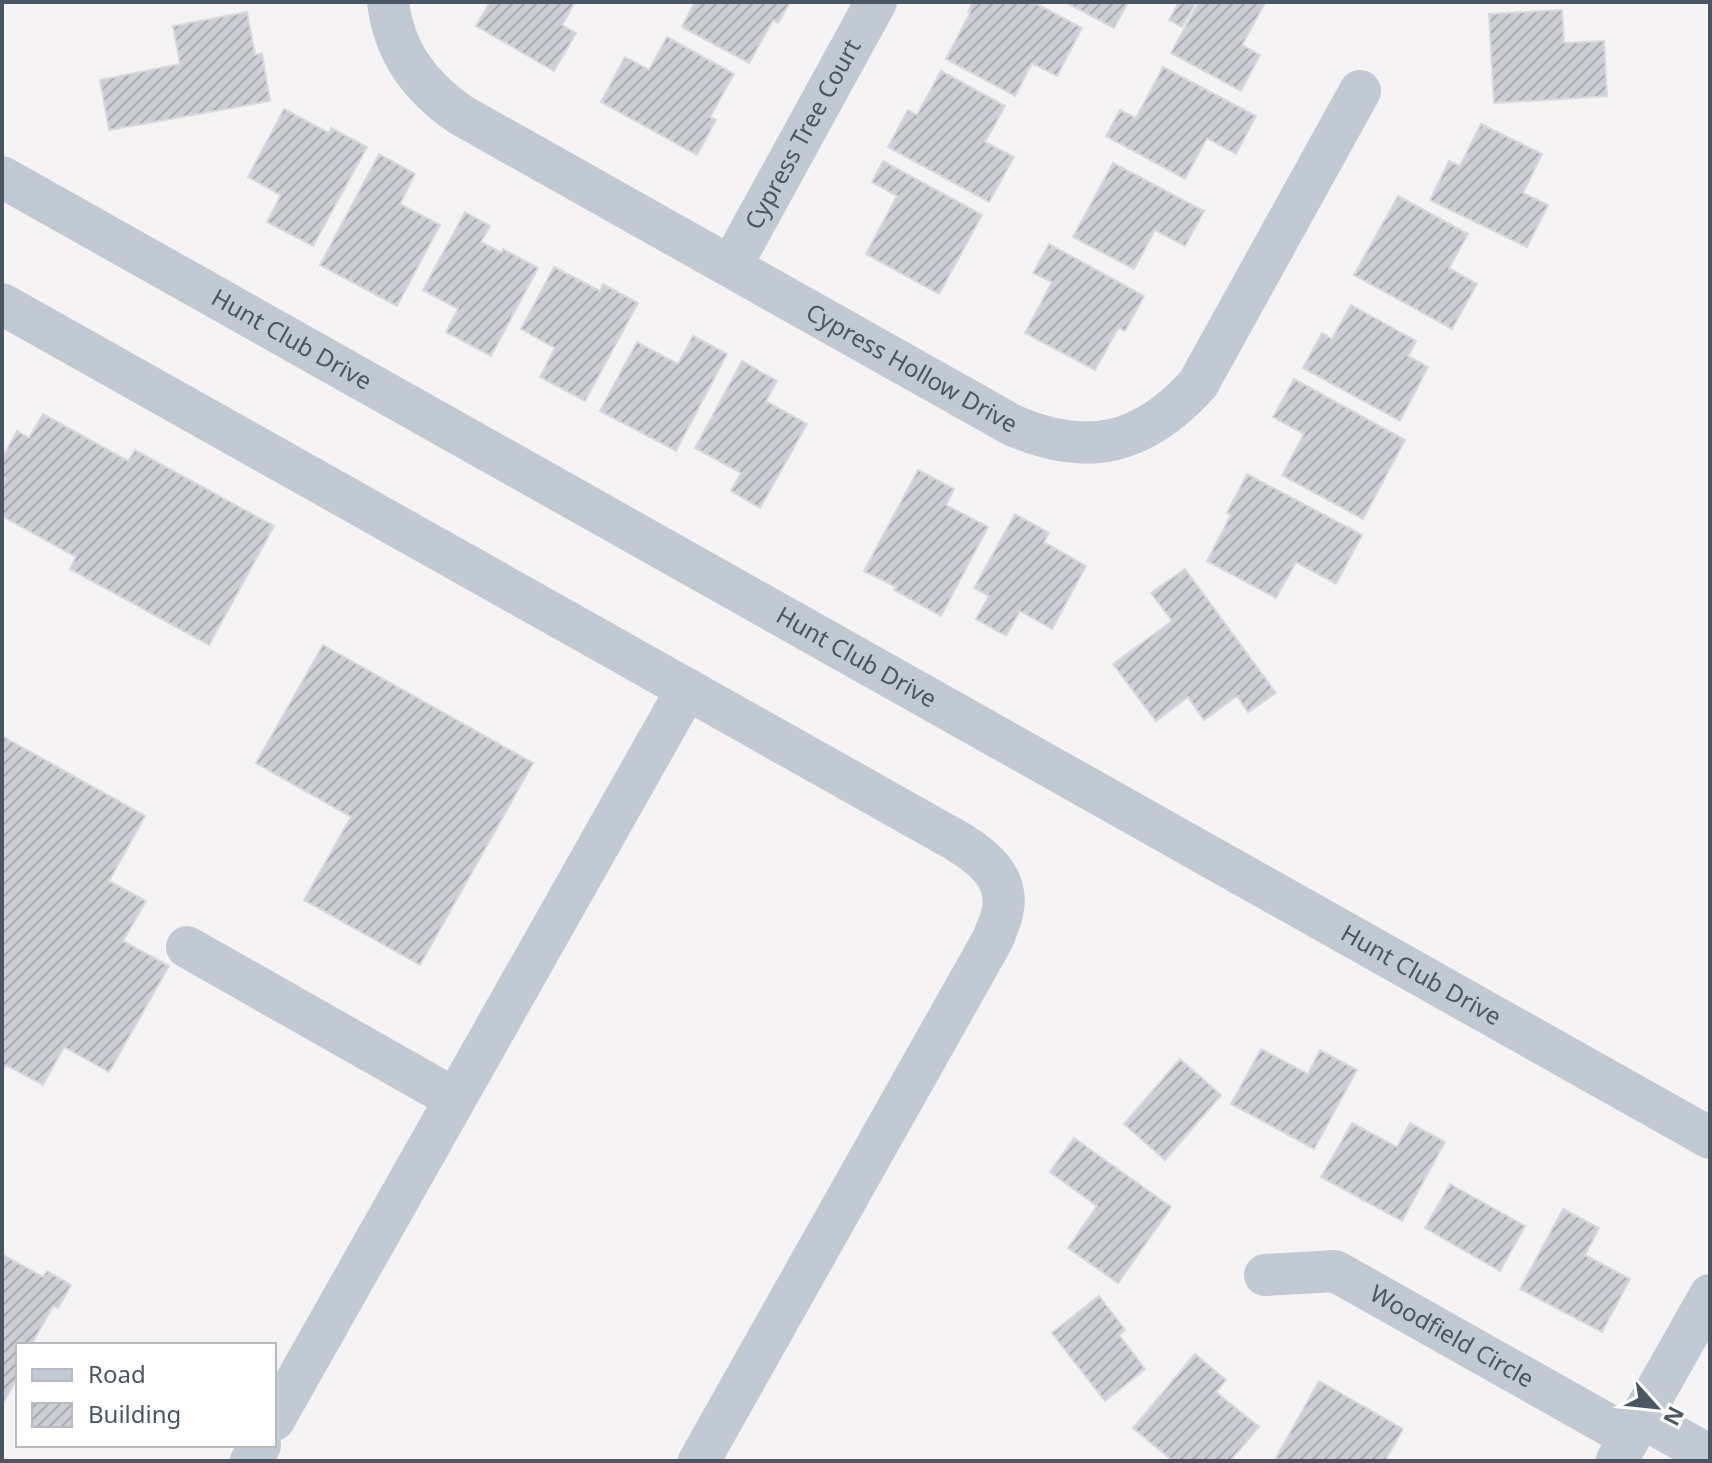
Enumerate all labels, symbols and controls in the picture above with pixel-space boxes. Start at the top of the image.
street label: Cypress Tree Court [736,32,868,235]
street label: Hunt Club Drive [206,280,378,397]
street label: Cypress Hollow Drive [801,294,1024,440]
street label: Hunt Club Drive [771,598,943,715]
street label: Hunt Club Drive [1335,916,1508,1032]
street label: Woodfield Circle [1365,1276,1540,1395]
legend [16,1343,276,1447]
text: Road [88,1357,146,1390]
north arrow [1616,1367,1696,1447]
text: Building [88,1397,181,1430]
text: N [1657,1402,1692,1431]

